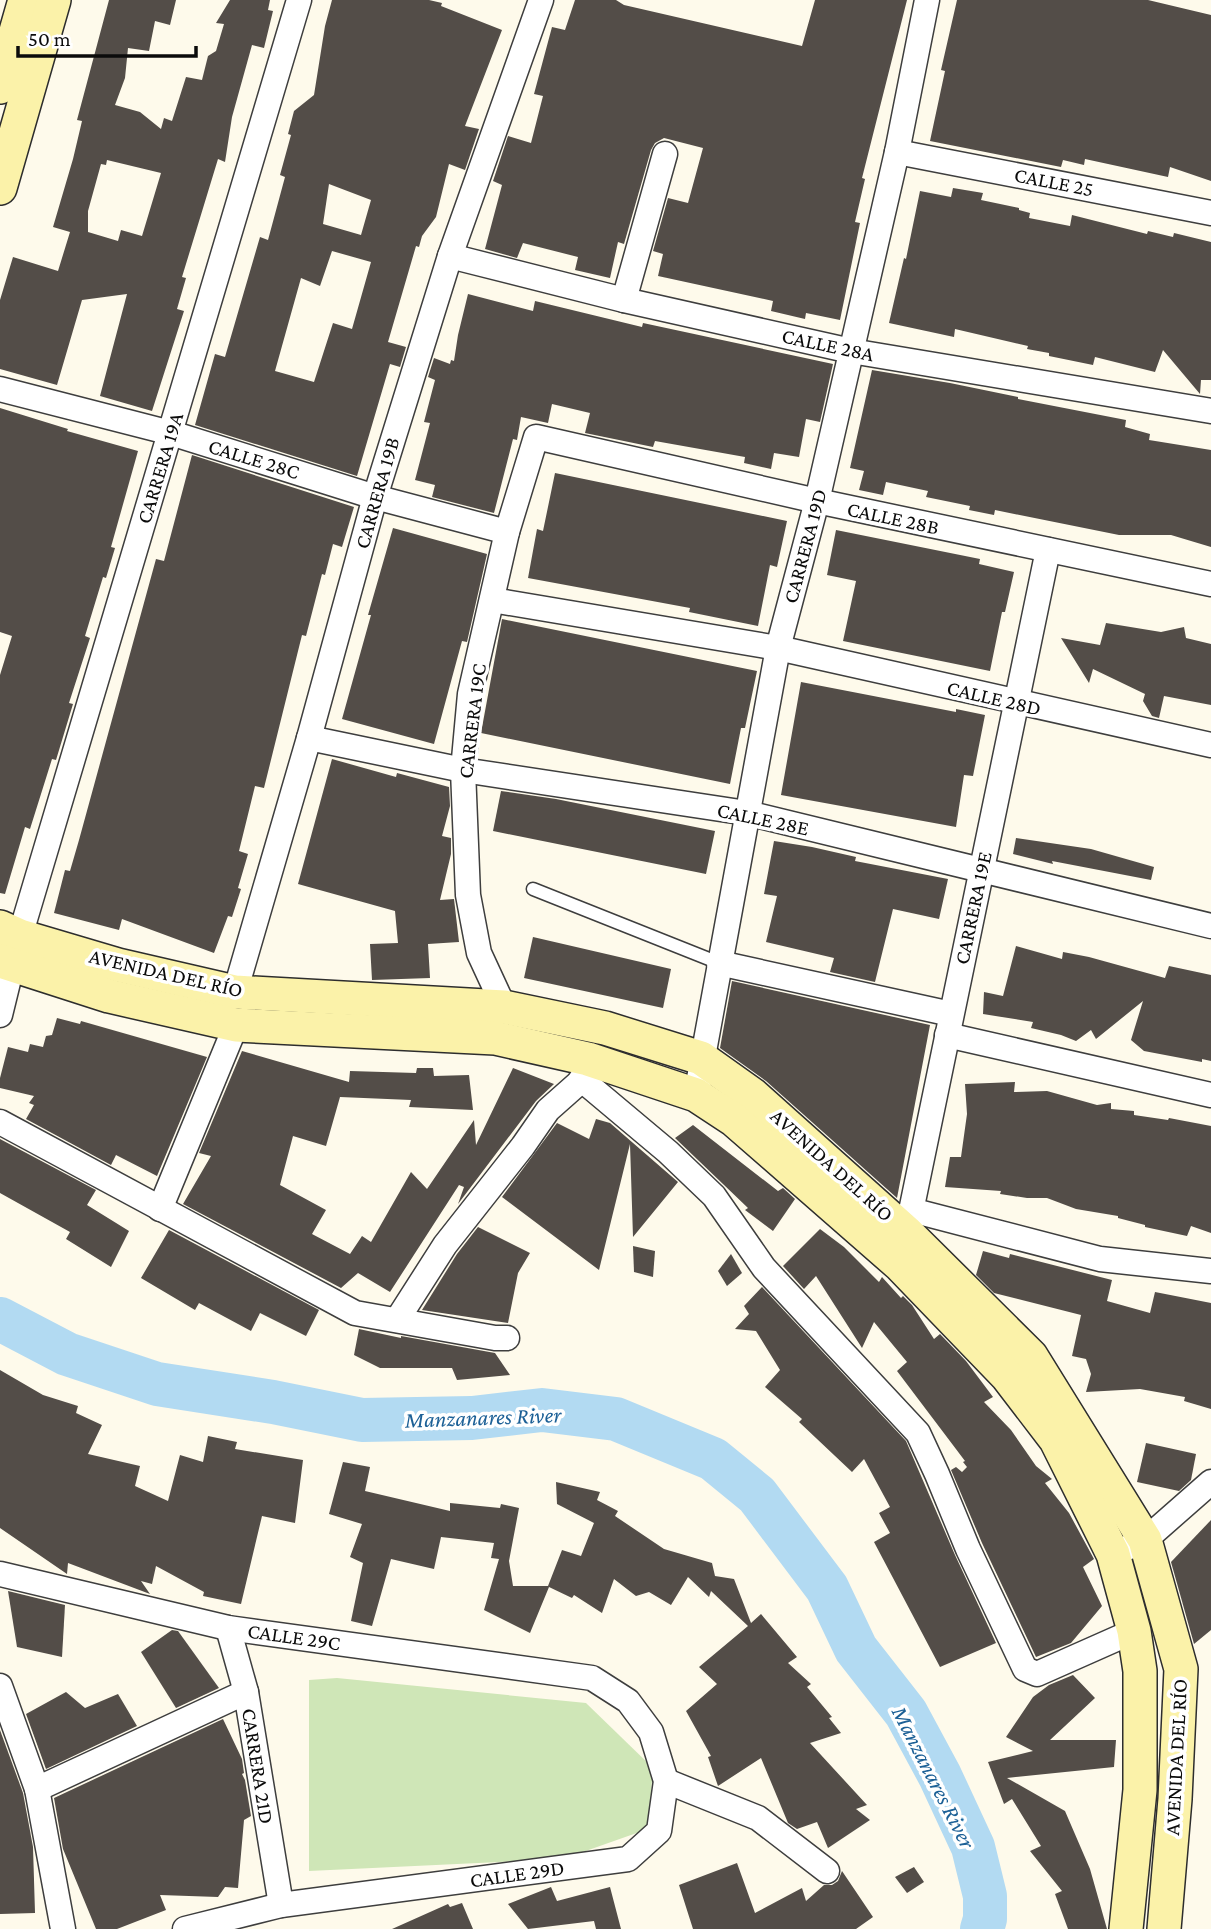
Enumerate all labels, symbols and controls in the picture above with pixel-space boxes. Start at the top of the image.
scale bar [18,14,196,58]
text: 50 m [28,27,71,51]
street label: CALLE 25 [1012,163,1096,201]
street label: CALLE 28A [780,324,876,366]
street label: CARRERA 19A [132,409,188,527]
street label: CALLE 28C [205,434,303,484]
street label: CARRERA 19B [350,435,404,551]
street label: CARRERA 19D [778,486,832,606]
street label: CALLE 28B [845,497,941,539]
street label: CARRERA 19C [453,662,491,780]
street label: CALLE 28D [945,676,1043,720]
street label: CALLE 28E [715,798,811,840]
street label: CARRERA 19E [949,849,997,967]
street label: AVENIDA DEL RÍO [87,944,245,1002]
street label: AVENIDA DEL RÍO [766,1104,898,1226]
water label: Manzanares River [403,1401,563,1433]
street label: CALLE 29C [246,1619,342,1655]
street label: AVENIDA DEL RÍO [1160,1678,1192,1836]
water label: Manzanares River [886,1701,982,1853]
street label: CARRERA 21D [237,1707,279,1825]
street label: CALLE 29D [468,1856,566,1892]

